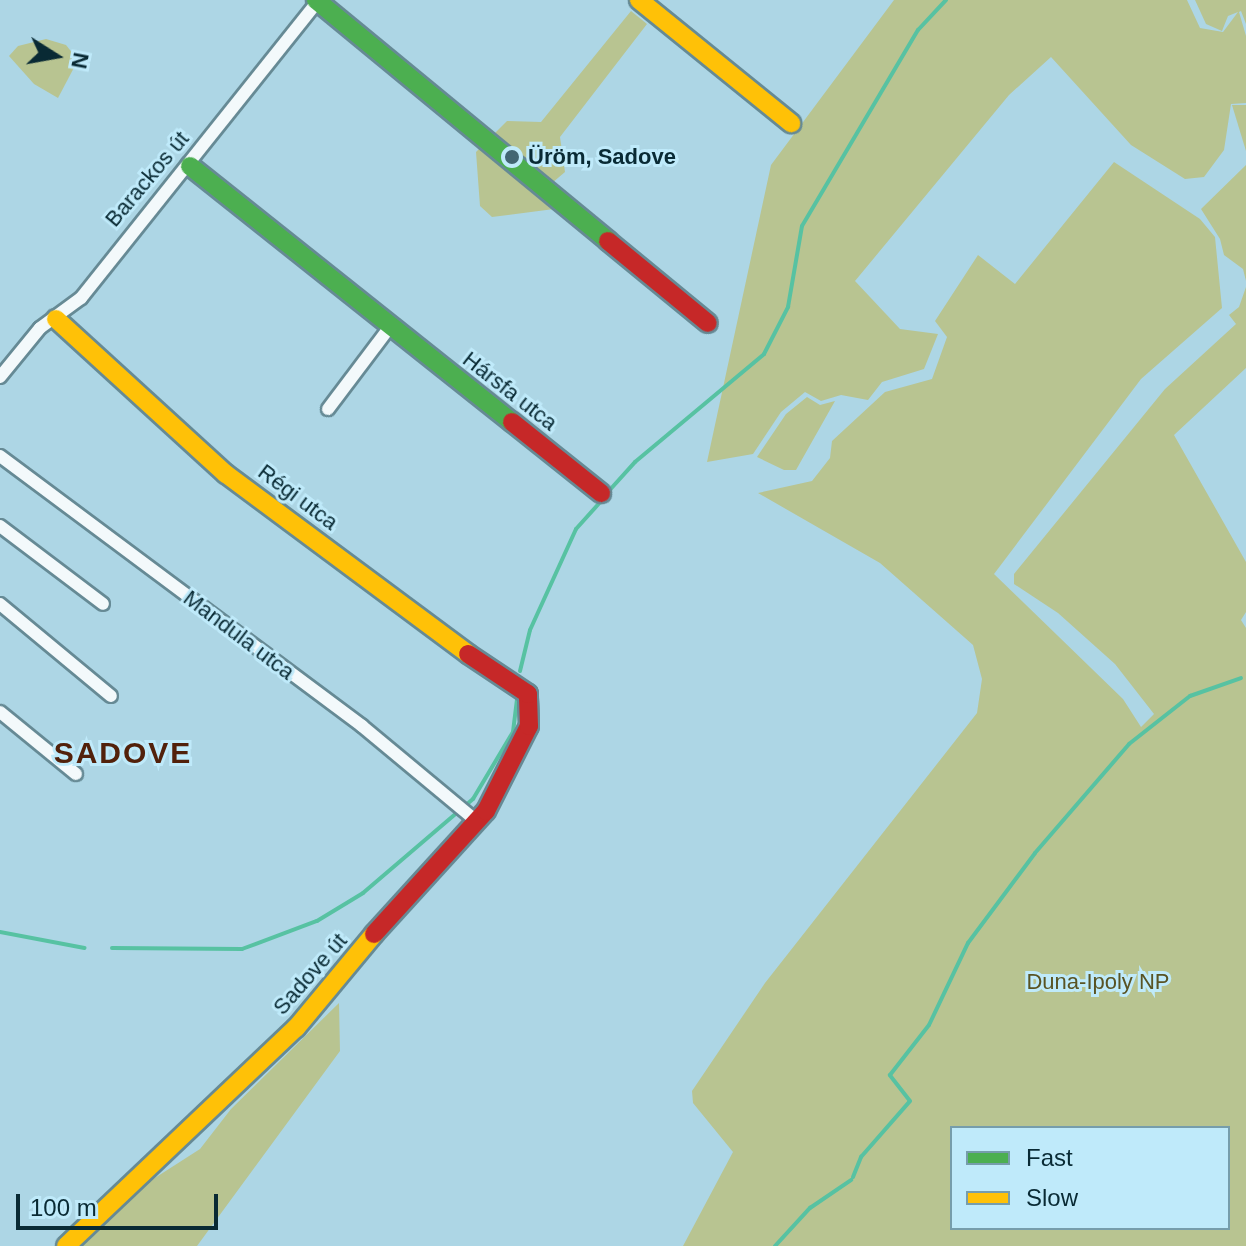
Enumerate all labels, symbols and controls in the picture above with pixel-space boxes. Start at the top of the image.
north arrow [16,16,96,96]
text: N [66,50,94,71]
street label: Barackos út [100,126,194,232]
place label: Üröm, Sadove [528,144,676,170]
marker: Üröm, Sadove [503,148,521,166]
street label: Hársfa utca [458,346,562,436]
street label: Régi utca [253,458,343,536]
street label: Mandula utca [178,585,300,685]
district label: SADOVE [54,735,192,771]
street label: Sadove út [268,928,352,1020]
park label: Duna-Ipoly NP [1026,969,1170,995]
legend [950,1126,1230,1230]
text: Fast [1026,1144,1073,1171]
scale bar [20,1178,222,1228]
text: Slow [1026,1184,1078,1211]
text: 100 m [30,1194,97,1221]

